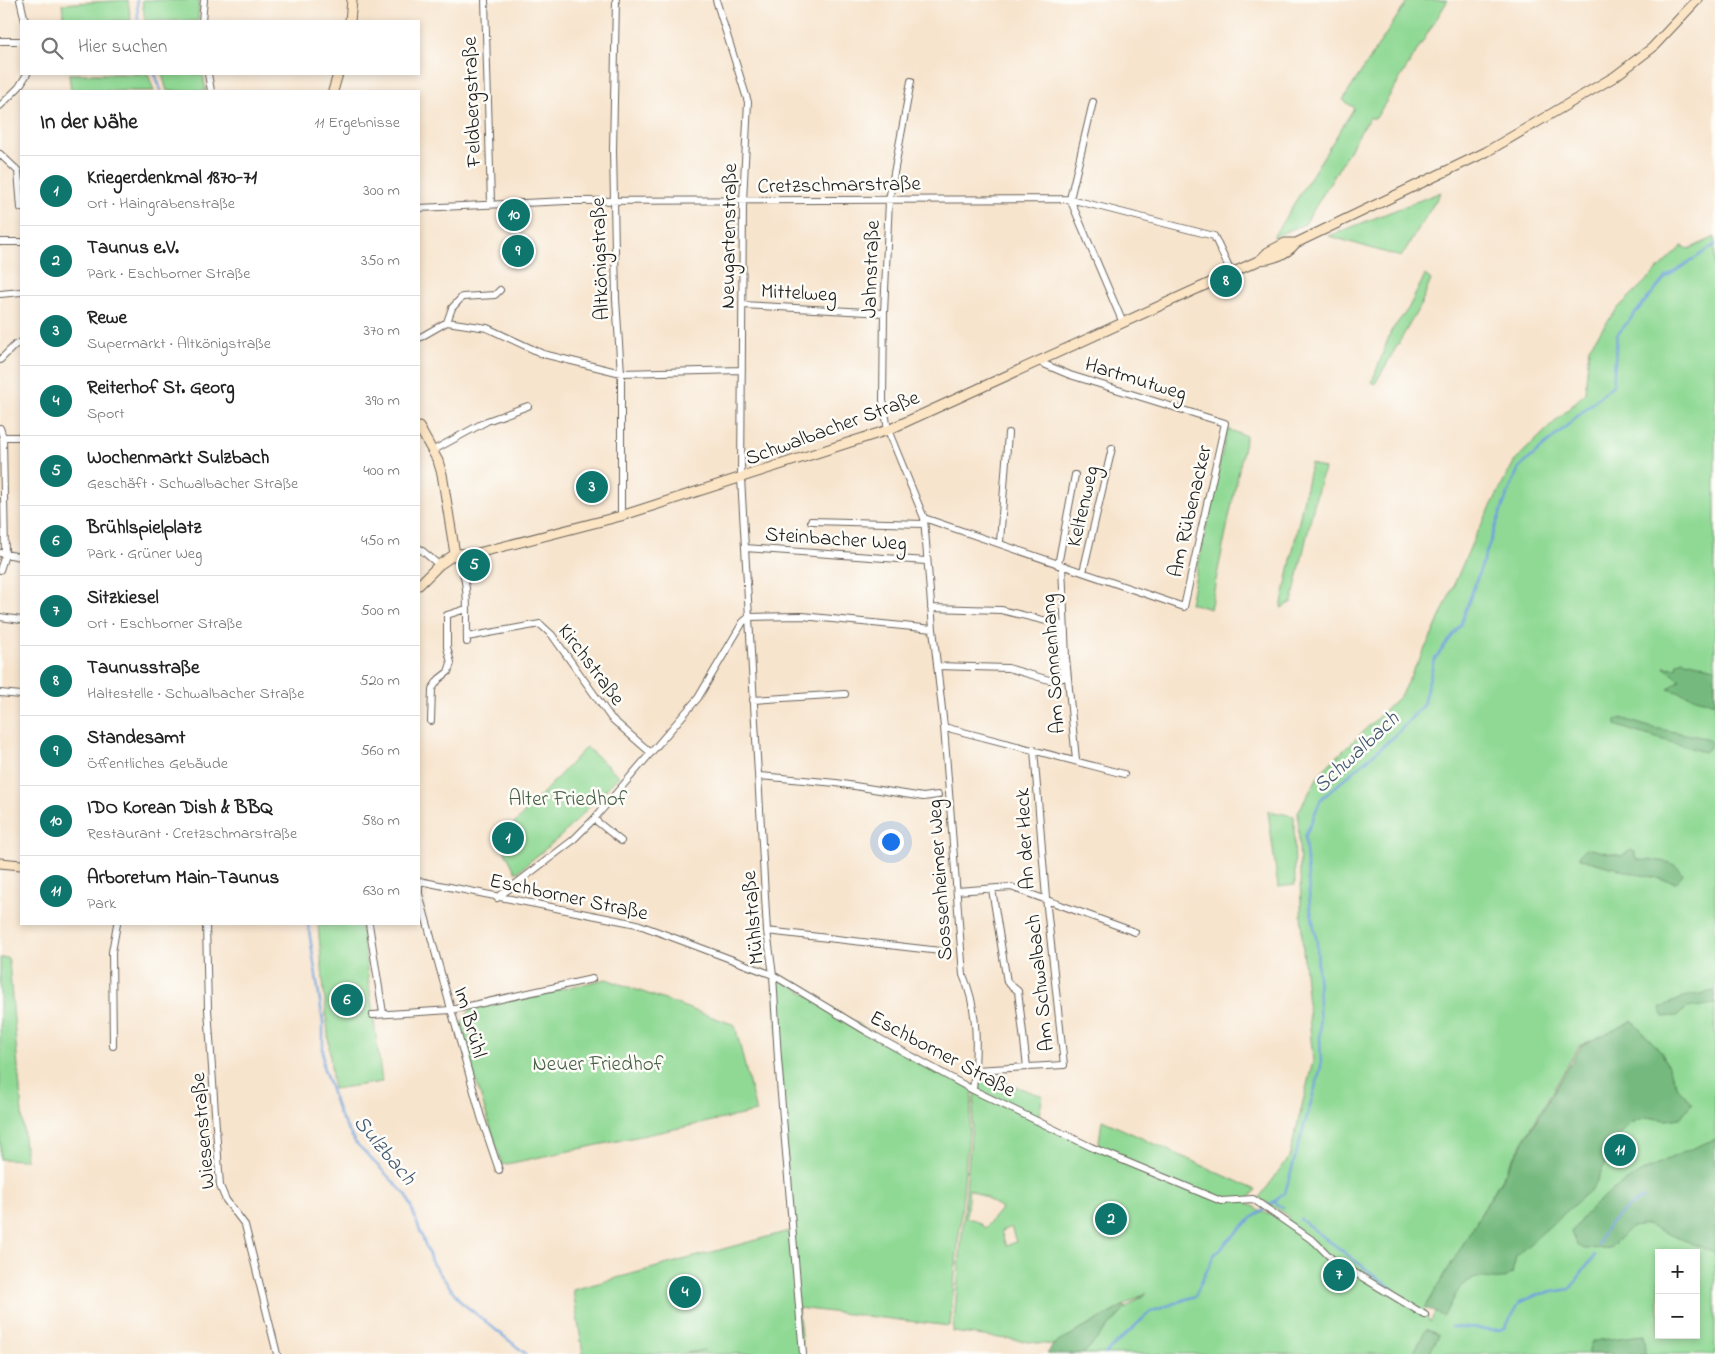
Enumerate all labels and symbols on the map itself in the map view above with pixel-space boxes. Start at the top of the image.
street label: Feldbergstraße [456,35,492,169]
street label: Neugartenstraße [714,162,748,309]
street label: Cretzschmarstraße [757,170,922,202]
pin: 10 [498,196,530,234]
street label: Altkönigstraße [584,196,620,321]
street label: Jahnstraße [855,219,889,319]
pin: 9 [502,232,534,270]
pin: 8 [1210,262,1242,300]
street label: Mittelweg [760,277,838,313]
street label: Hartmutweg [1080,350,1190,412]
street label: Schwalbacher Straße [742,383,924,474]
street label: Am Rübenacker [1161,442,1221,580]
street label: Keltenweg [1060,463,1110,551]
pin: 3 [576,468,608,506]
street label: Steinbacher Weg [764,520,908,562]
pin: 5 [458,546,490,584]
street label: Am Sonnenhang [1034,593,1076,735]
street label: Kirchstraße [550,618,632,713]
water label: Schwalbach [1307,704,1408,802]
park label: Alter Friedhof [509,785,628,815]
street label: An der Heck [1008,787,1044,890]
street label: Sossenheimer Weg [920,798,964,961]
pin: 1 [492,819,524,857]
your location [878,829,904,855]
street label: Eschborner Straße [486,866,651,930]
street label: Mühlstraße [735,869,773,966]
street label: Am Schwalbach [1019,913,1063,1053]
pin: 6 [331,981,363,1019]
street label: Im Brühl [445,984,493,1062]
street label: Eschborner Straße [864,1004,1021,1106]
park label: Neuer Friedhof [533,1050,664,1080]
street label: Wiesenstraße [184,1071,224,1190]
water label: Sulzbach [345,1109,423,1194]
pin: 11 [1604,1131,1636,1169]
pin: 2 [1095,1200,1127,1238]
pin: 7 [1323,1256,1355,1294]
pin: 4 [669,1273,701,1311]

